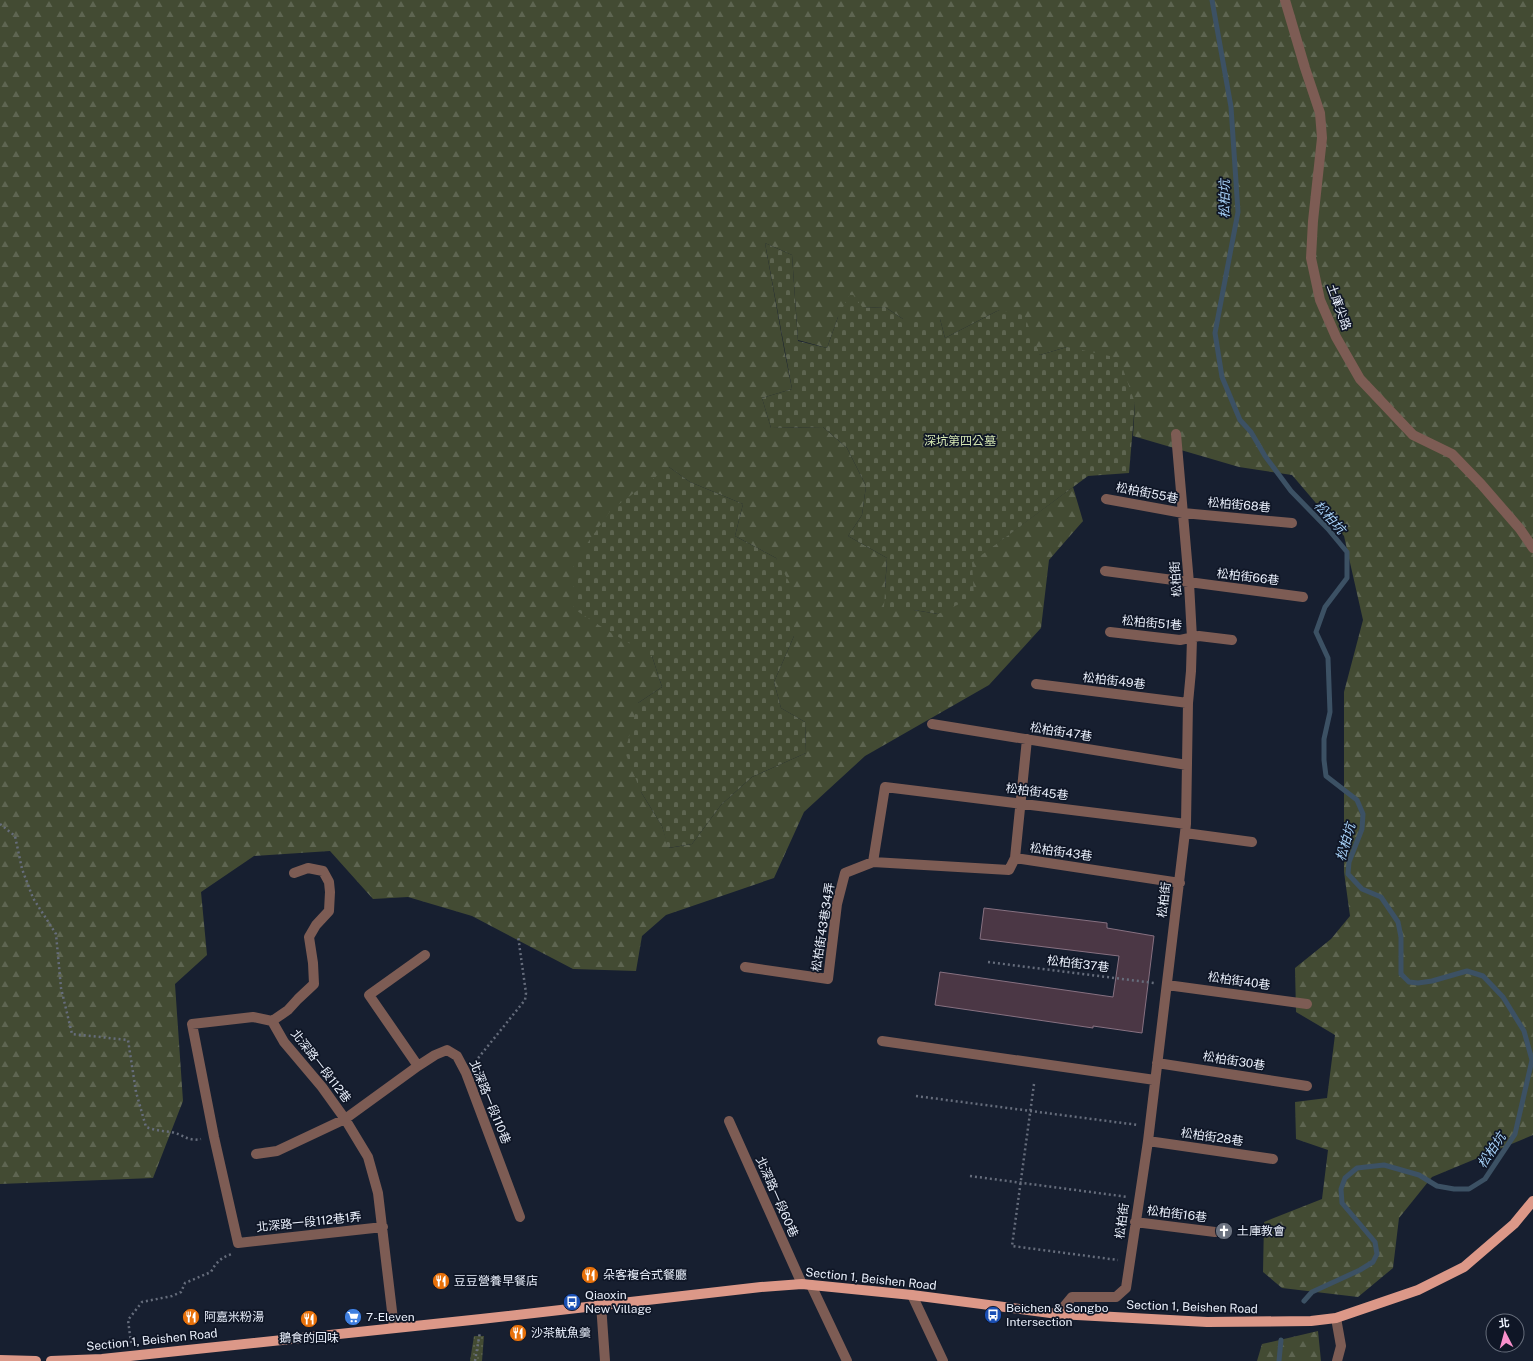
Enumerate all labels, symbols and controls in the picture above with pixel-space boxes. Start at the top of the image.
water label: 松柏坑 [1217,178,1232,219]
street label: 土庫尖路 [1324,282,1354,332]
park label: 深坑第四公墓 [924,434,996,448]
street label: 松柏街55巷 [1115,480,1179,506]
street label: 松柏街68巷 [1207,495,1271,515]
water label: 松柏坑 [1311,498,1350,538]
street label: 松柏街 [1168,561,1184,597]
street label: 松柏街66巷 [1216,566,1280,588]
street label: 松柏街51巷 [1121,613,1183,633]
street label: 松柏街49巷 [1082,670,1146,692]
street label: 松柏街47巷 [1029,720,1093,744]
street label: 松柏街45巷 [1005,781,1069,803]
water label: 松柏坑 [1333,819,1359,863]
street label: 松柏街43巷 [1029,841,1093,863]
street label: 松柏街43巷34弄 [809,881,837,973]
street label: 松柏街 [1155,881,1173,919]
street label: 松柏街37巷 [1046,953,1110,975]
street label: 松柏街40巷 [1207,970,1271,992]
street label: 北深路一段112巷 [288,1027,354,1105]
street label: 松柏街30巷 [1202,1049,1266,1073]
street label: 北深路一段110巷 [467,1058,513,1146]
street label: 松柏街28巷 [1180,1126,1244,1148]
water label: 松柏坑 [1474,1128,1510,1171]
street label: 北深路一段60巷 [753,1155,801,1239]
street label: 松柏街 [1113,1202,1131,1240]
street label: 松柏街16巷 [1146,1203,1208,1225]
street label: 北深路一段112巷1弄 [256,1210,362,1234]
church icon: 土庫教會 [1214,1221,1234,1241]
place label: 土庫教會 [1237,1224,1285,1238]
restaurant icon: 朵客複合式餐廳 [580,1265,600,1285]
street label: Section 1, Beishen Road [805,1265,937,1293]
place label: 朵客複合式餐廳 [603,1268,687,1282]
restaurant icon: 豆豆營養早餐店 [431,1271,451,1291]
place label: 豆豆營養早餐店 [454,1274,538,1288]
place label: Qiaoxin New Village [585,1288,652,1316]
bus stop icon: Qiaoxin New Village [562,1292,582,1312]
street label: Section 1, Beishen Road [1126,1298,1258,1316]
place label: Beichen & Songbo Intersection [1006,1301,1109,1329]
bus stop icon: Beichen & Songbo Intersection [983,1305,1003,1325]
restaurant icon: 阿嘉米粉湯 [181,1307,201,1327]
supermarket icon: 7-Eleven [343,1307,363,1327]
restaurant icon: 鵝食的回味 [299,1309,319,1329]
place label: 阿嘉米粉湯 [204,1310,264,1324]
place label: 7-Eleven [366,1310,415,1324]
north arrow [1485,1313,1525,1353]
text: 北 [1498,1317,1510,1330]
restaurant icon: 沙茶魷魚羹 [508,1323,528,1343]
street label: Section 1, Beishen Road [86,1326,218,1354]
place label: 沙茶魷魚羹 [531,1326,591,1340]
place label: 鵝食的回味 [279,1331,339,1345]

